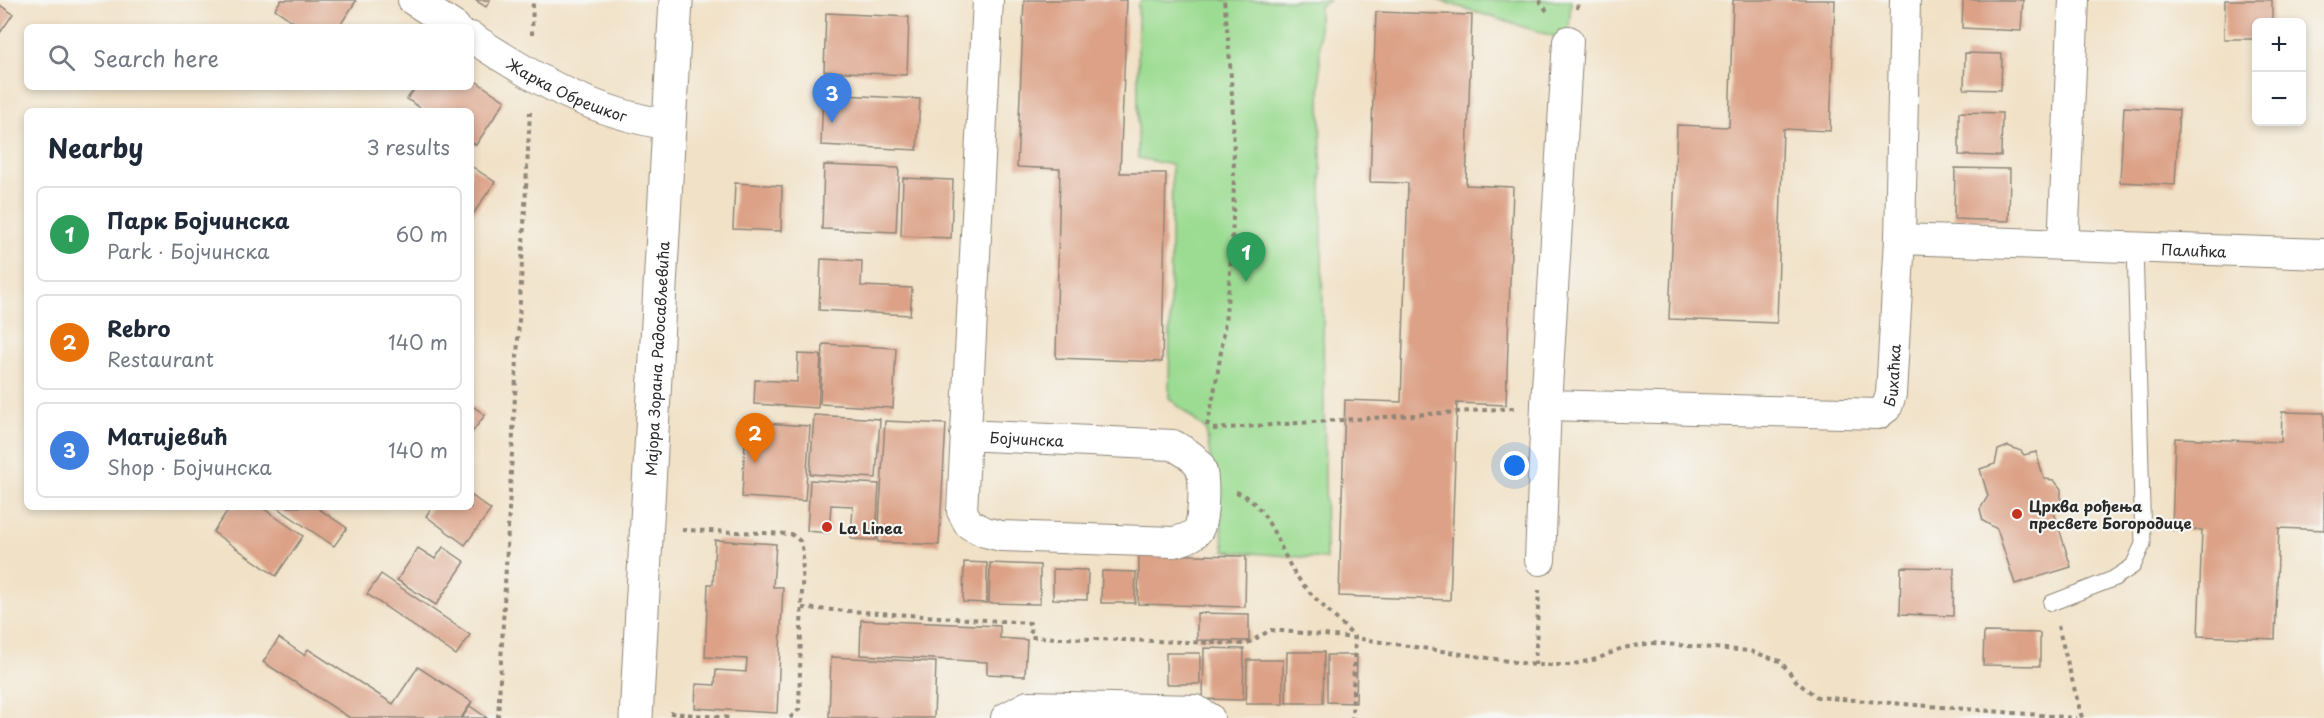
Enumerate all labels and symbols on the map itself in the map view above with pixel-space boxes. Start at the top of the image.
street label: Жарка Обрешког [503,51,630,127]
pin: 3 [812,74,852,123]
pin: 1 [1226,232,1266,282]
street label: Палићка [2161,237,2228,262]
street label: Мајора Зорана Радосављевића [638,240,674,477]
street label: Бихаћка [1876,343,1905,409]
pin: 2 [736,414,774,463]
street label: Бојчинска [989,425,1065,451]
your location [1500,451,1529,480]
place label: Црква рођења пресвете Богородице [2029,494,2192,534]
marker: Црква рођења пресвете Богородице [2010,507,2024,521]
place label: La Linea [839,516,903,539]
marker: La Linea [820,520,834,534]

